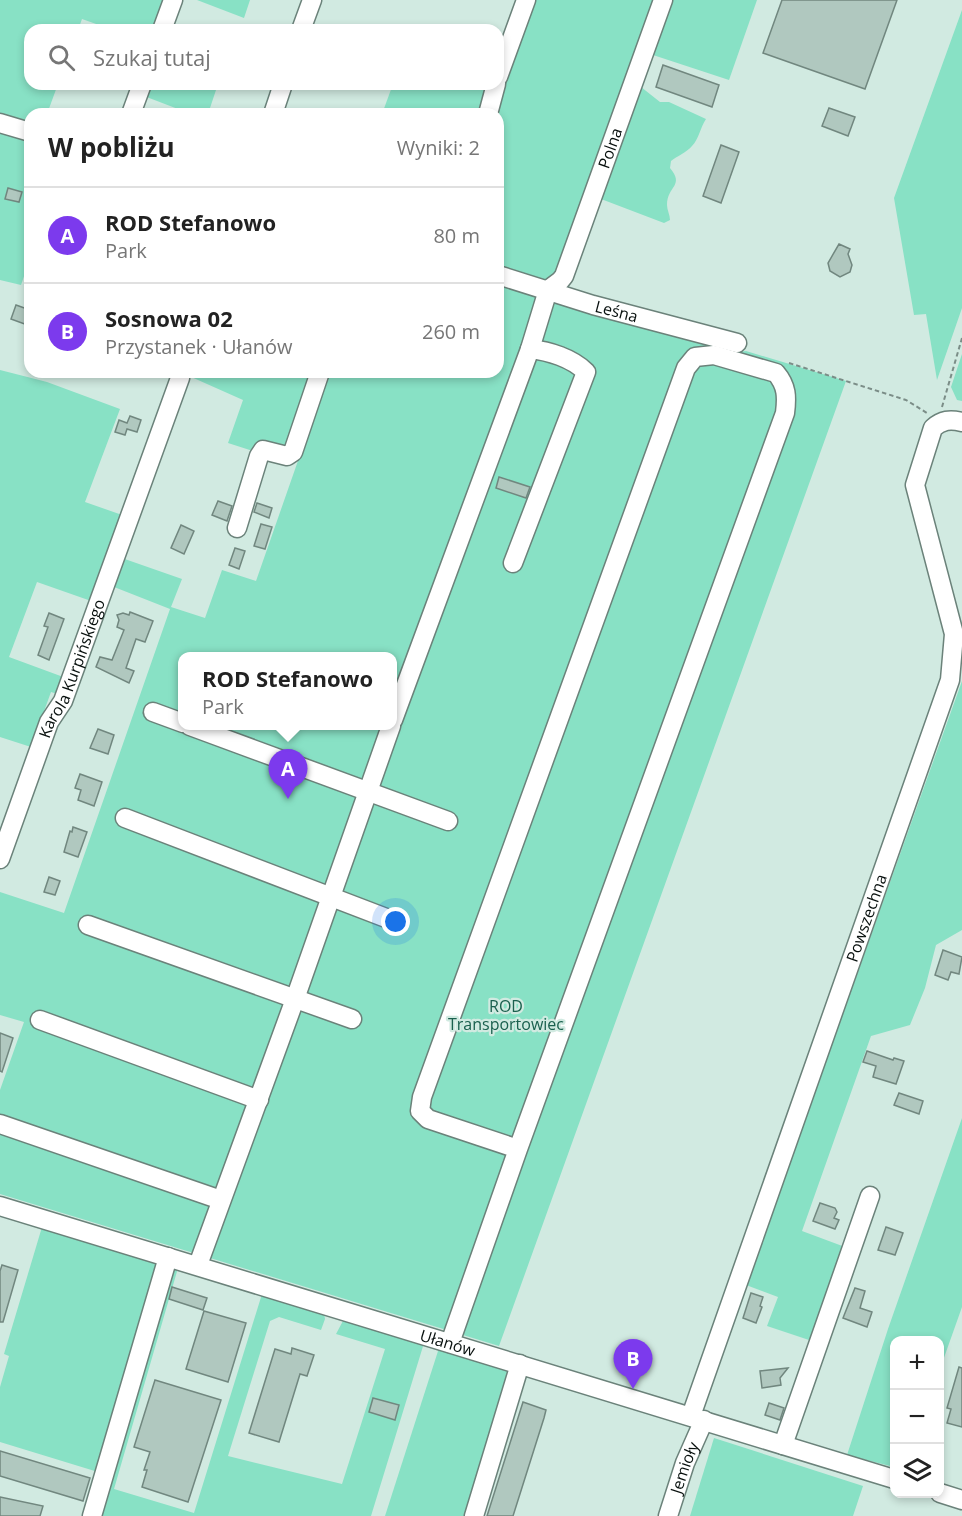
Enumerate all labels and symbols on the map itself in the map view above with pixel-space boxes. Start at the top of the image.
street label: Polna [592,125,627,172]
street label: Leśna [593,295,640,327]
street label: Karola Kurpińskiego [33,596,110,741]
pin: A [268,750,308,799]
street label: Powszechna [841,871,892,965]
your location [381,907,410,936]
park label: ROD Transportowiec [448,995,564,1035]
street label: Ułanów [417,1324,478,1362]
pin: B [614,1340,652,1389]
street label: Jemioły [664,1437,704,1498]

